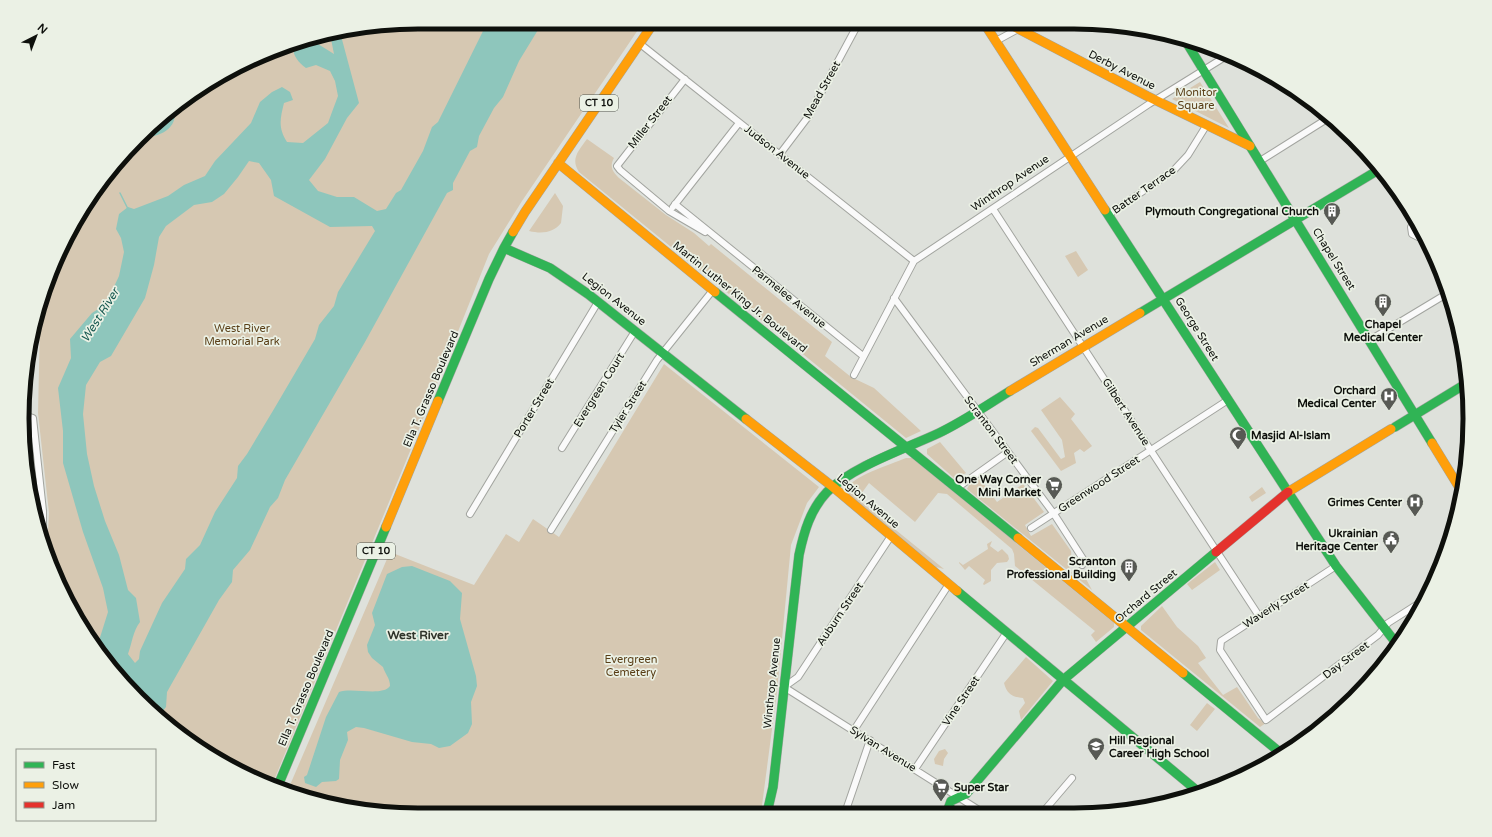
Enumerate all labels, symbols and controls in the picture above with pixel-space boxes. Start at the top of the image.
north arrow [16,16,56,56]
text: N [35,21,50,37]
street label: Derby Avenue [1086,48,1158,92]
street label: Mead Street [801,59,843,121]
park label: Monitor Square [1175,86,1218,112]
street label: Miller Street [625,93,675,151]
road number: CT 10 [580,95,618,111]
street label: Judson Avenue [742,122,812,182]
street label: Winthrop Avenue [969,152,1051,214]
street label: Batter Terrace [1110,163,1178,217]
building icon: Plymouth Congregational Church [1322,201,1342,226]
place label: Plymouth Congregational Church [1145,205,1319,219]
street label: Chapel Street [1310,226,1358,292]
street label: Martin Luther King Jr. Boulevard [670,239,810,355]
street label: Parmelee Avenue [749,263,829,331]
street label: Legion Avenue [579,270,649,328]
water label: West River [78,284,123,345]
building icon: Chapel Medical Center [1373,292,1393,317]
street label: George Street [1172,295,1222,363]
street label: Sherman Avenue [1027,312,1111,370]
place label: Chapel Medical Center [1344,318,1423,344]
park label: West River Memorial Park [204,322,280,348]
street label: Ella T. Grasso Boulevard [401,329,461,449]
street label: Evergreen Court [571,350,627,430]
street label: Porter Street [511,376,557,440]
street label: Gilbert Avenue [1099,376,1153,448]
street label: Tyler Street [607,378,649,436]
place label: Orchard Medical Center [1297,384,1377,410]
hospital icon: Orchard Medical Center [1379,386,1399,411]
street label: Scranton Street [961,394,1021,466]
mosque icon: Masjid Al-Islam [1228,425,1248,450]
place label: Masjid Al-Islam [1251,429,1330,443]
street label: Greenwood Street [1056,453,1142,515]
street label: Legion Avenue [834,471,902,531]
place label: One Way Corner Mini Market [955,473,1042,499]
supermarket icon: One Way Corner Mini Market [1044,475,1064,500]
hospital icon: Grimes Center [1405,492,1425,517]
place label: Grimes Center [1327,496,1403,509]
place label: Ukrainian Heritage Center [1295,527,1379,554]
public building icon: Ukrainian Heritage Center [1381,529,1401,554]
road number: CT 10 [357,543,395,559]
place label: Scranton Professional Building [1006,555,1116,582]
building icon: Scranton Professional Building [1119,557,1139,582]
street label: Orchard Street [1112,566,1180,626]
street label: Waverly Street [1241,579,1311,631]
street label: Auburn Street [814,580,866,648]
street label: Ella T. Grasso Boulevard [276,628,336,748]
district label: West River [388,628,449,642]
street label: Winthrop Avenue [761,637,783,729]
street label: Day Street [1320,638,1372,682]
park label: Evergreen Cemetery [604,653,658,679]
street label: Vine Street [940,674,982,728]
street label: Sylvan Avenue [847,723,919,775]
place label: Hill Regional Career High School [1109,734,1210,761]
school or university icon: Hill Regional Career High School [1086,736,1106,761]
legend [16,749,156,821]
text: Fast [52,758,76,772]
supermarket icon: Super Star [931,777,951,802]
text: Slow [52,778,79,792]
place label: Super Star [954,781,1010,795]
text: Jam [52,798,75,812]

